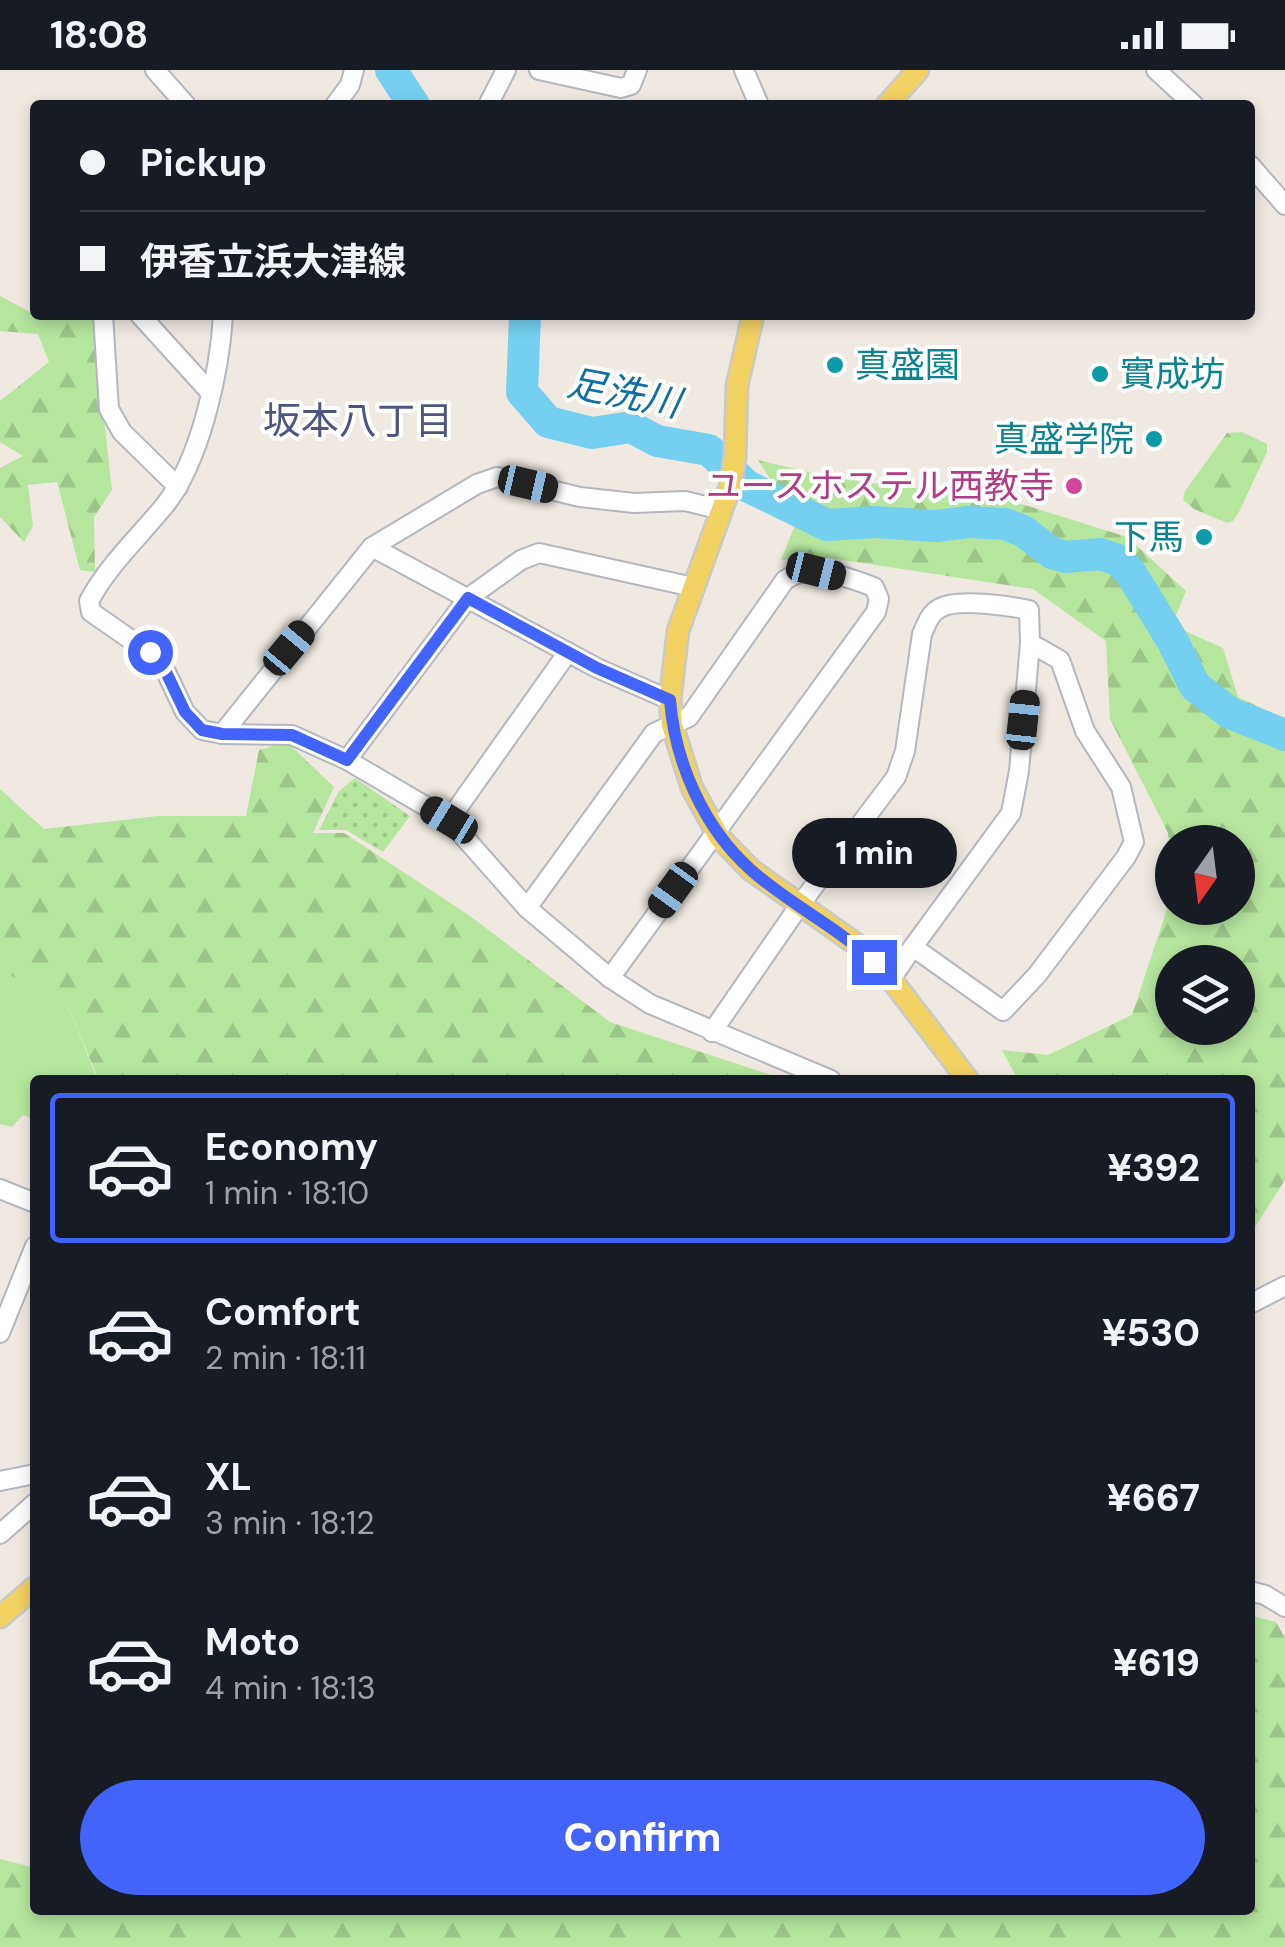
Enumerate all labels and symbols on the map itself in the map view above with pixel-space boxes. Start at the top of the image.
place label: 真盛園 [855,342,960,388]
place label: 實成坊 [1120,351,1225,397]
marker: 真盛園 [824,354,846,376]
water label: 足洗川 [563,358,689,429]
marker: 實成坊 [1089,363,1111,385]
district label: 坂本八丁目 [263,396,453,446]
place label: 真盛学院 [994,416,1134,462]
marker: 真盛学院 [1143,428,1165,450]
car [495,463,561,505]
place label: ユースホステル西教寺 [706,463,1054,509]
marker: ユースホステル西教寺 [1063,475,1085,497]
place label: 下馬 [1114,514,1184,560]
marker: 下馬 [1193,526,1215,548]
car [783,549,849,593]
car [258,615,320,681]
route start [128,630,173,675]
car [1005,689,1041,751]
car [416,792,482,848]
callout: 1 min [792,817,956,887]
north arrow [1155,825,1255,925]
car [643,857,703,923]
route end [852,940,897,985]

